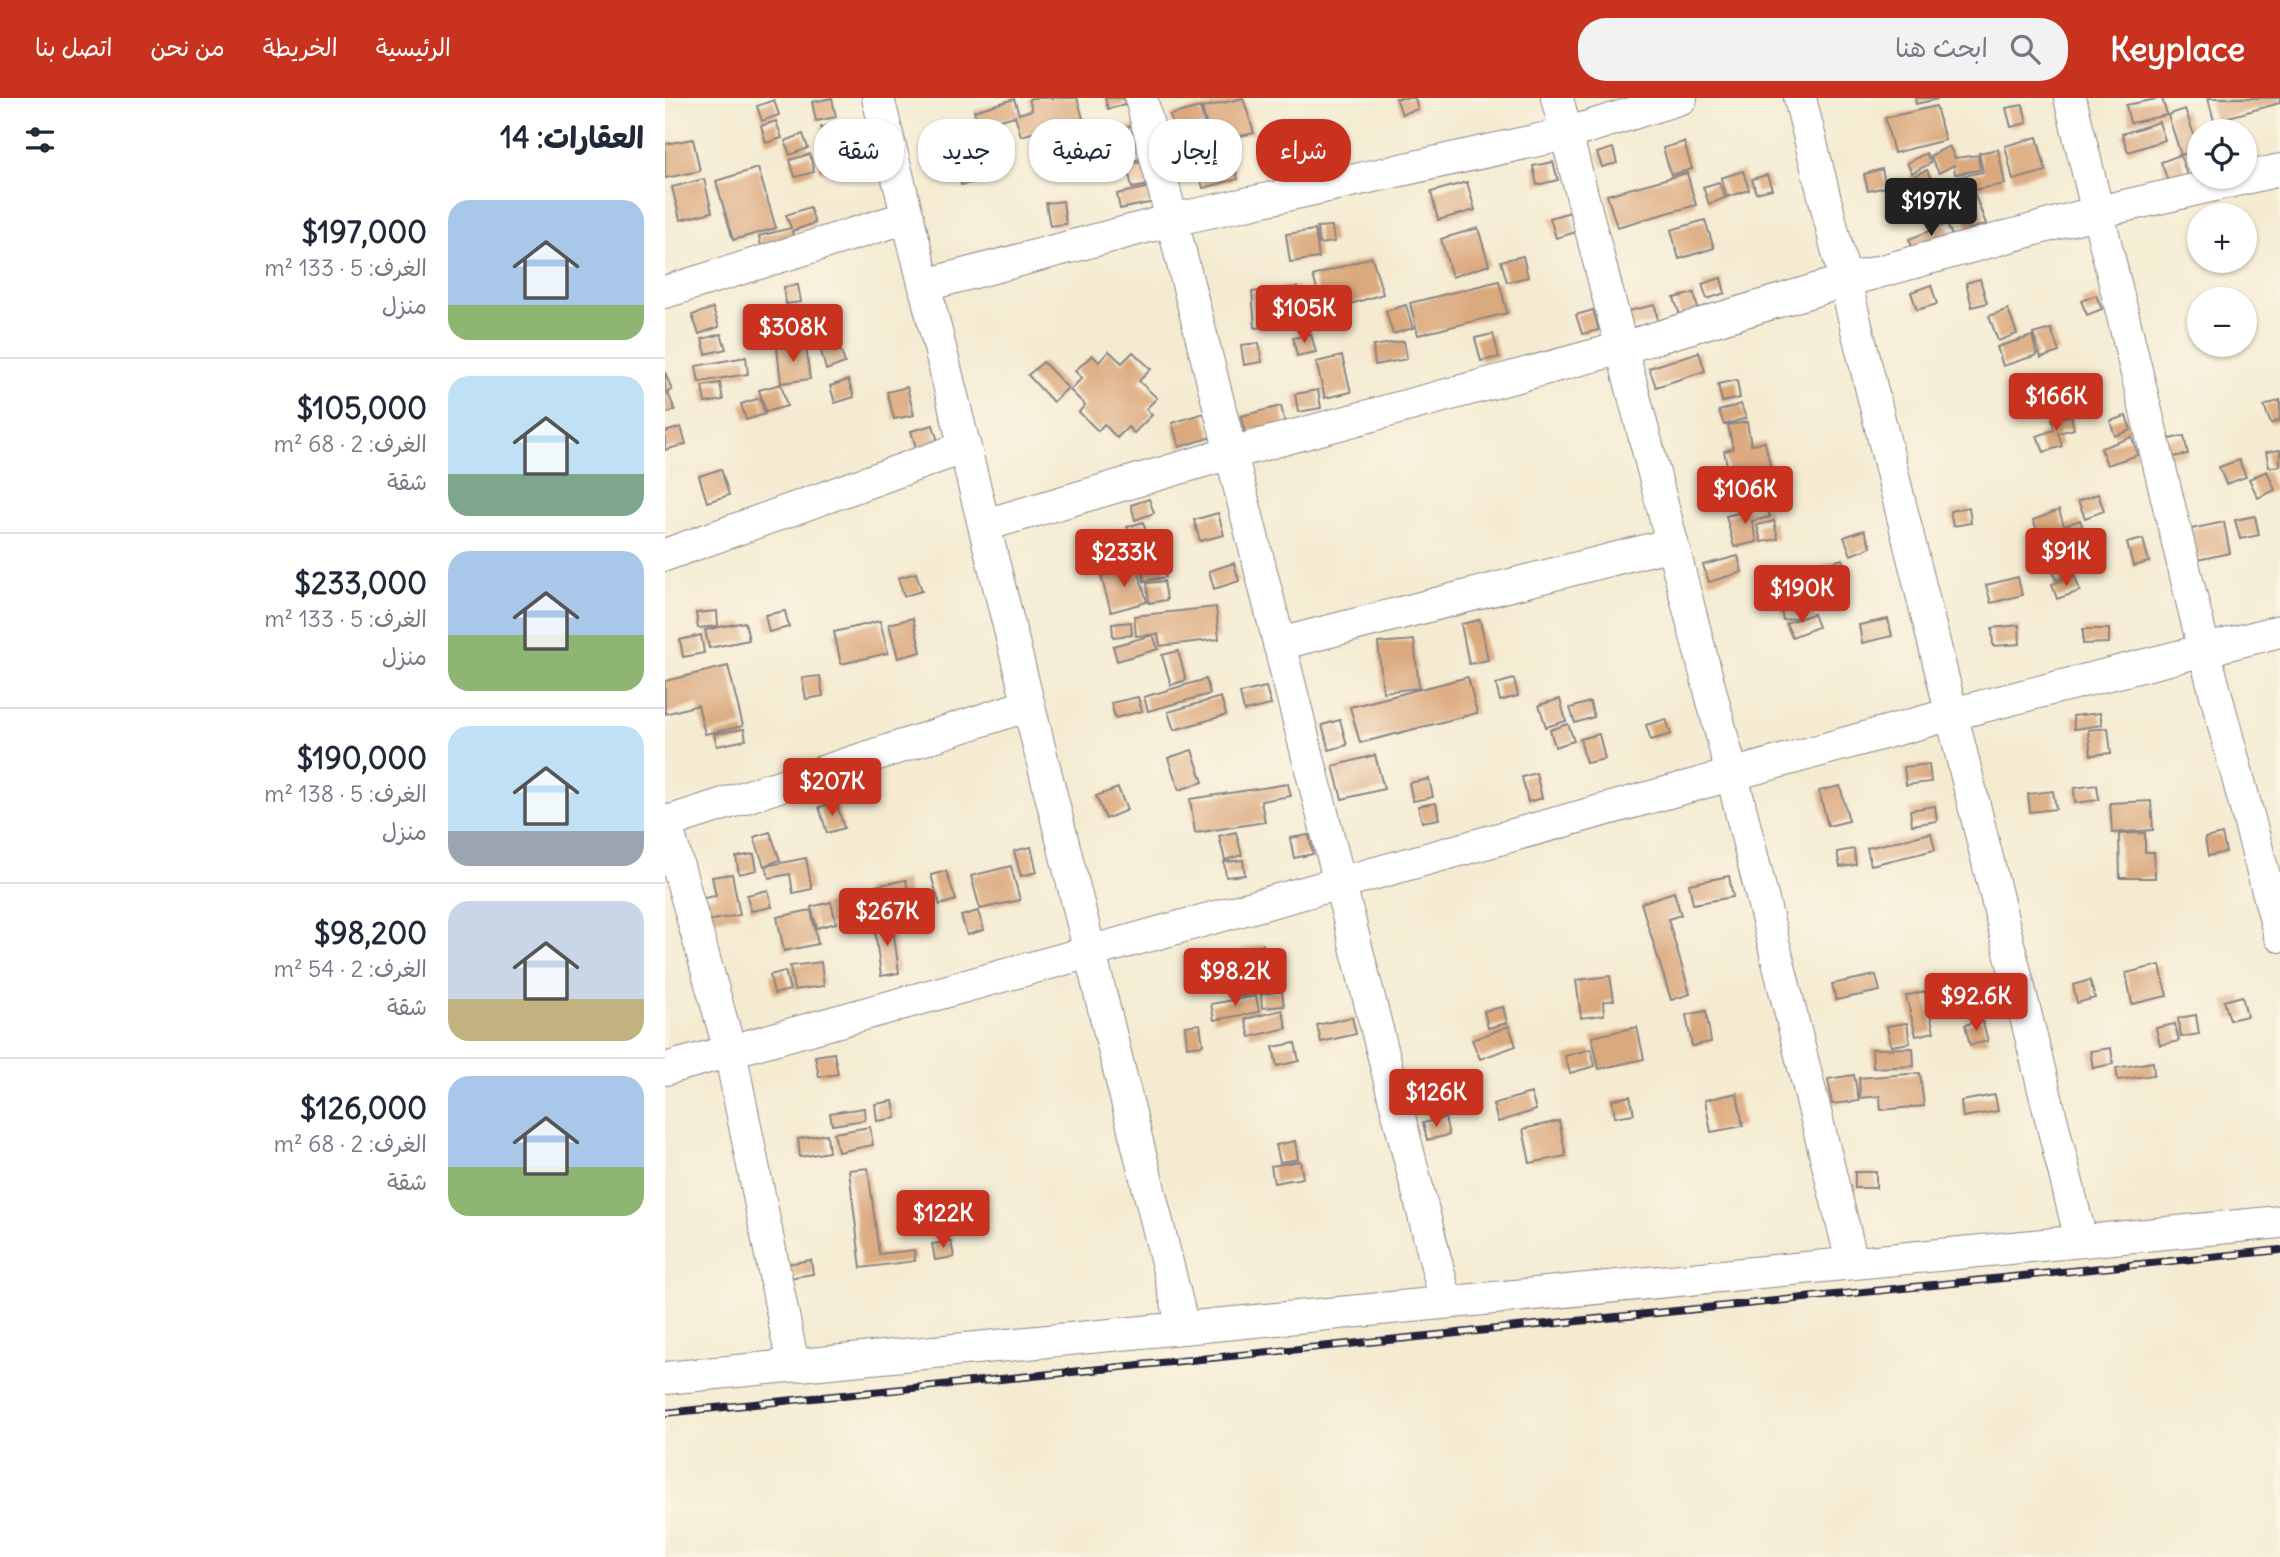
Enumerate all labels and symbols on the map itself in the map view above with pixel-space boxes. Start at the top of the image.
pin: $197K [1882,178,1980,238]
pin: $105K [1255,286,1353,345]
pin: $308K [744,304,842,364]
pin: $166K [2007,374,2105,433]
pin: $106K [1696,466,1794,526]
pin: $91K [2025,528,2107,588]
pin: $233K [1075,530,1173,589]
pin: $190K [1753,566,1851,625]
pin: $207K [783,758,881,818]
pin: $267K [838,888,936,948]
pin: $98.2K [1178,948,1292,1008]
pin: $92.6K [1919,974,2033,1033]
pin: $126K [1387,1070,1485,1129]
pin: $122K [894,1190,992,1250]

